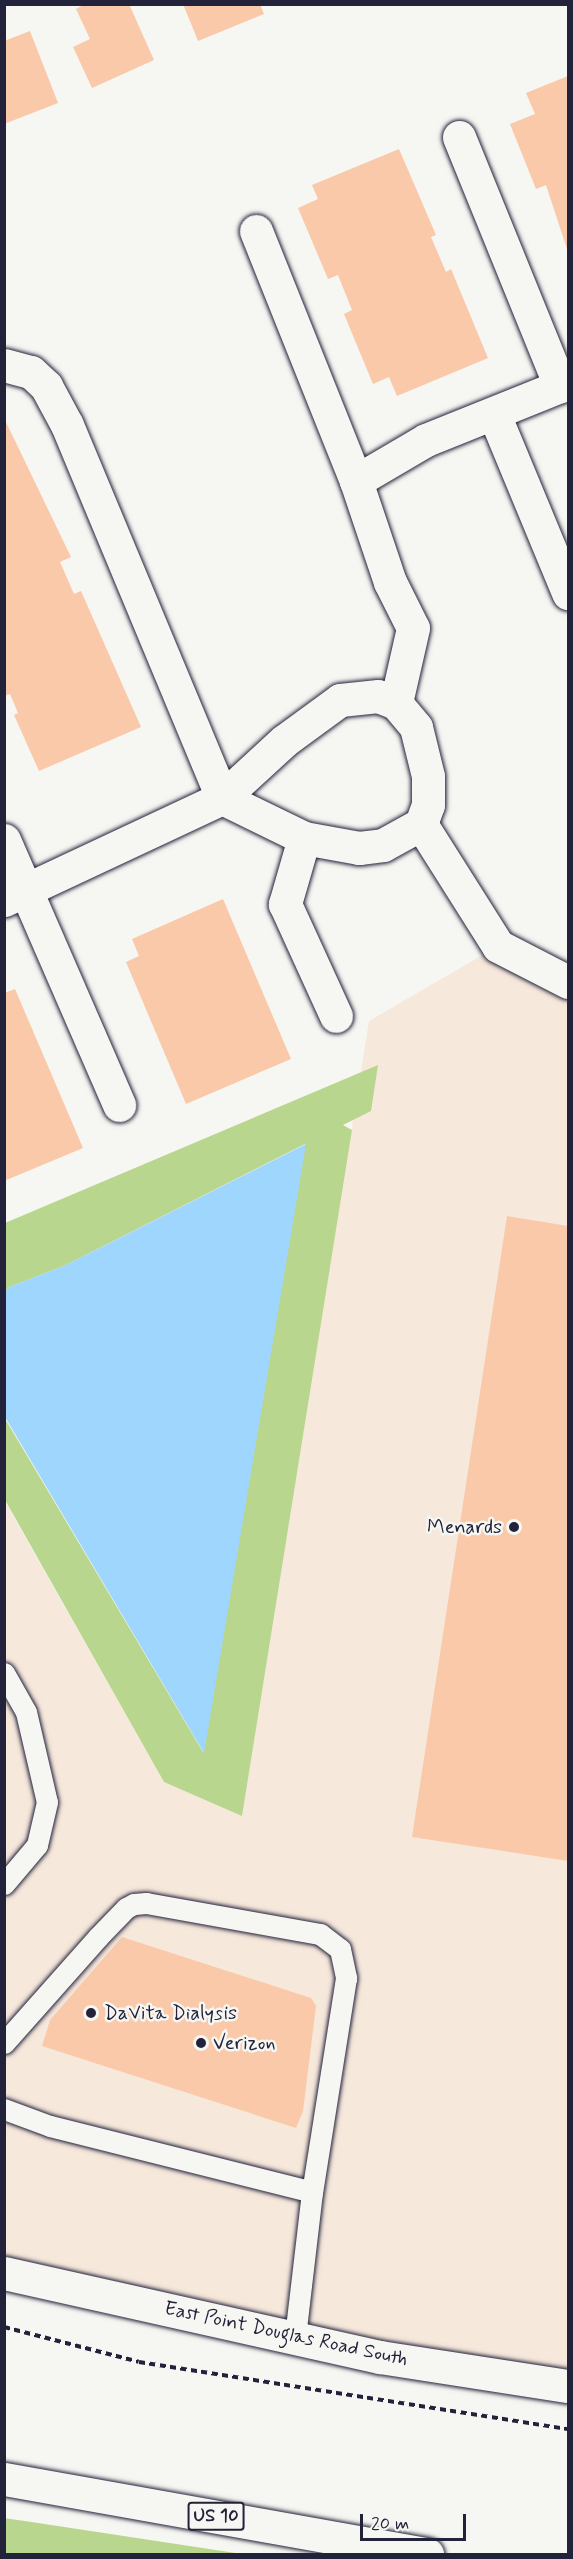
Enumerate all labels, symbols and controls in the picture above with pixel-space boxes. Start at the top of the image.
place label: Menards [427,1515,502,1539]
marker: Menards [507,1520,521,1534]
place label: DaVita Dialysis [104,2001,237,2025]
marker: DaVita Dialysis [82,2004,100,2022]
place label: Verizon [213,2031,275,2055]
marker: Verizon [194,2036,208,2050]
street label: East Point Douglas Road South [163,2297,409,2371]
road number: US 10 [188,2501,244,2531]
scale bar [363,2502,470,2540]
text: 20 m [371,2512,409,2536]

